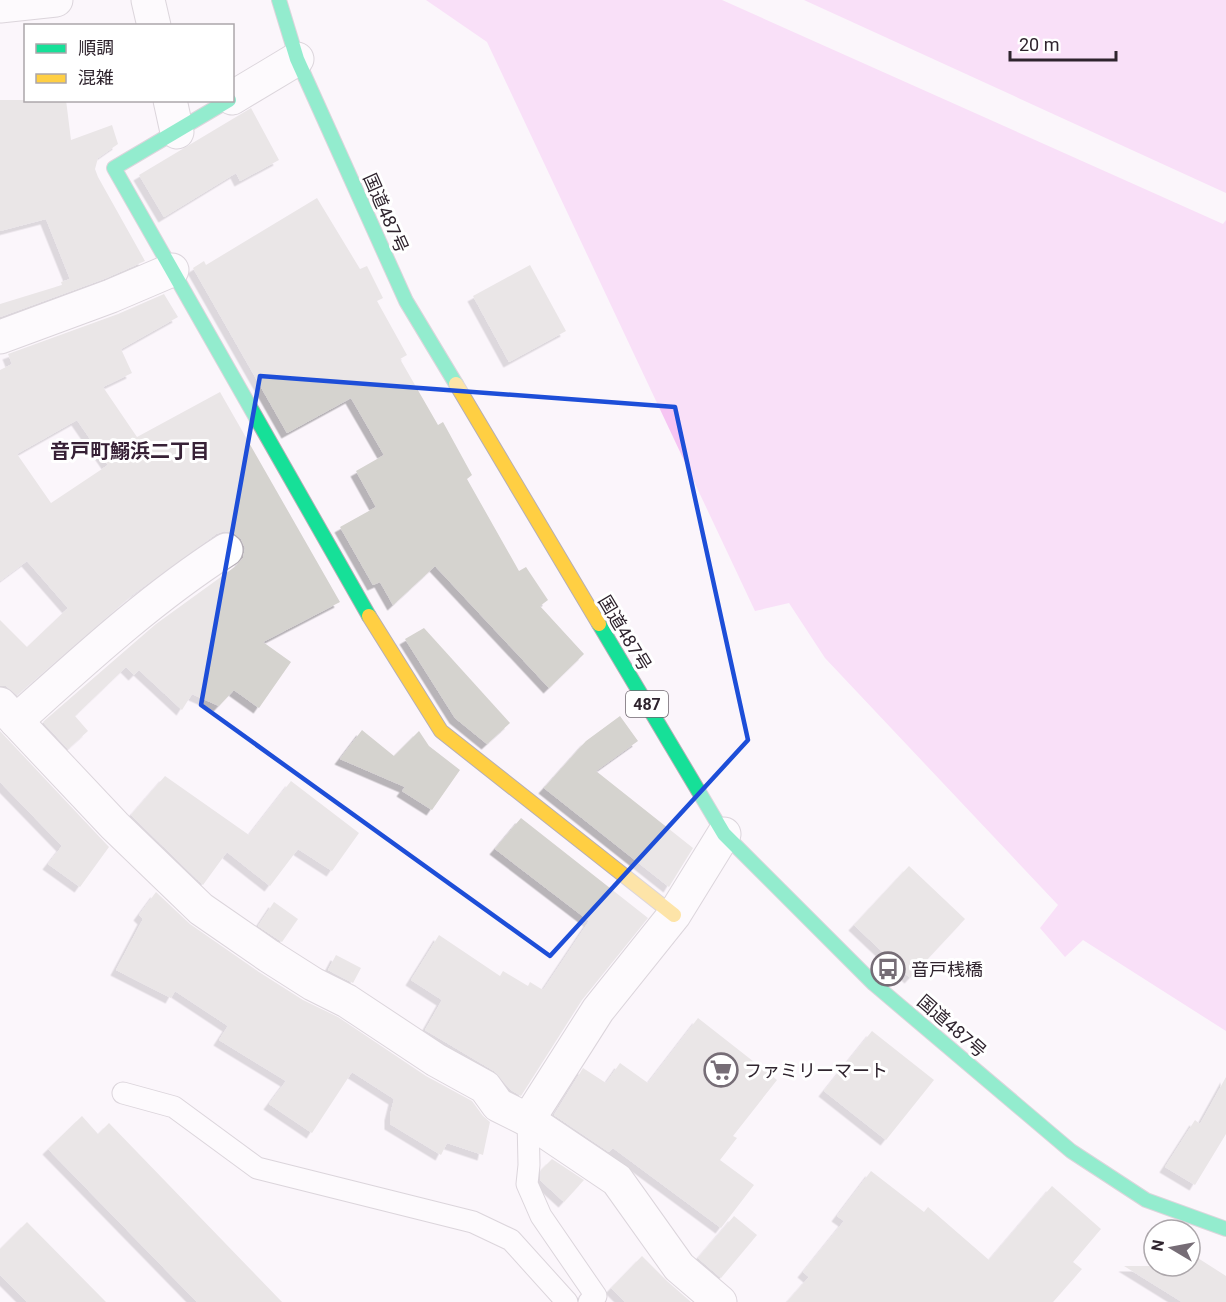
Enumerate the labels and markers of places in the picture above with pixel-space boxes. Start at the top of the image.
bus stop icon: 音戸桟橋 [870,951,906,987]
place label: 音戸桟橋 [911,959,983,980]
supermarket icon: ファミリーマート [703,1052,739,1088]
place label: ファミリーマート [744,1060,888,1081]

